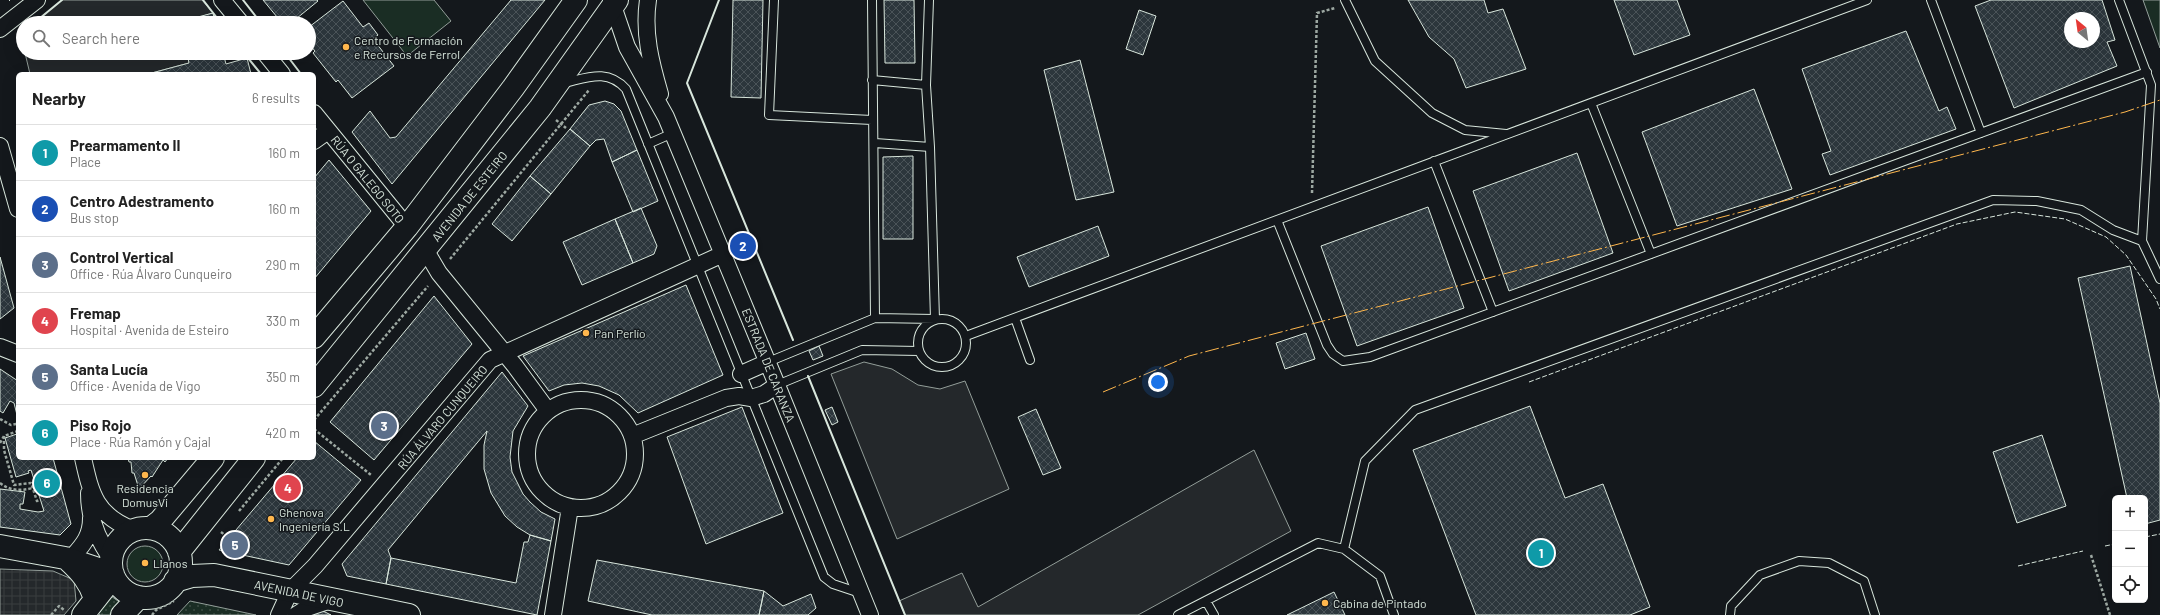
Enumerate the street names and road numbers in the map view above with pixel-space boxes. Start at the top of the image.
street label: RÚA O GALEGO SOTO [328,132,408,226]
street label: AVENIDA DE ESTEIRO [428,148,510,244]
street label: ESTRADA DE CARANZA [740,306,798,424]
street label: RÚA ÁLVARO CUNQUEIRO [394,362,490,472]
street label: AVENIDA DE VIGO [253,577,345,609]

